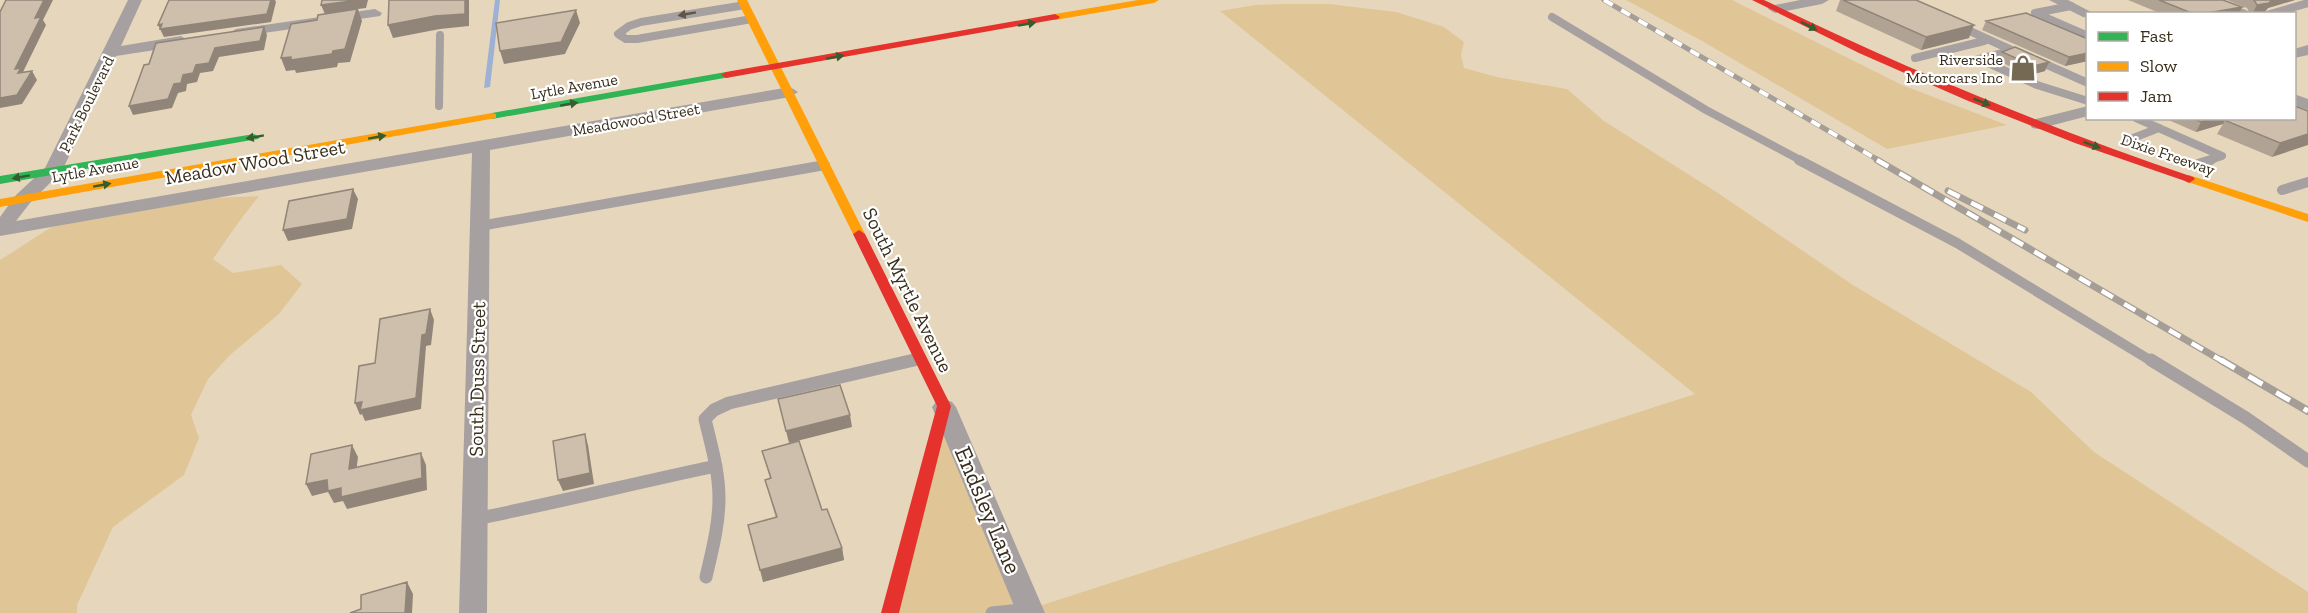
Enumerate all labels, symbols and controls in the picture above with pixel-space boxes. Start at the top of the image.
one-way arrow [678,10,697,19]
legend [2086,12,2296,120]
one-way arrow [1017,19,1036,28]
one-way arrow [1800,21,1818,31]
text: Fast [2140,25,2173,47]
place label: Riverside Motorcars Inc [1906,50,2003,87]
one-way arrow [825,52,844,61]
street label: Park Boulevard [55,53,118,156]
shop icon: Riverside Motorcars Inc [2008,53,2038,83]
text: Slow [2140,55,2177,77]
street label: Lytle Avenue [529,70,619,103]
text: Jam [2140,85,2172,107]
one-way arrow [1974,98,1992,108]
one-way arrow [559,99,578,108]
street label: Meadowood Street [571,99,701,140]
street label: Dixie Freeway [2118,130,2218,180]
one-way arrow [367,132,386,141]
one-way arrow [245,133,264,142]
street label: Meadow Wood Street [163,134,348,190]
one-way arrow [2083,141,2101,151]
street label: Lytle Avenue [50,153,140,186]
one-way arrow [12,172,31,181]
one-way arrow [92,180,111,189]
street label: South Myrtle Avenue [858,204,958,376]
street label: South Duss Street [464,301,490,457]
street label: Endsley Lane [949,442,1028,578]

